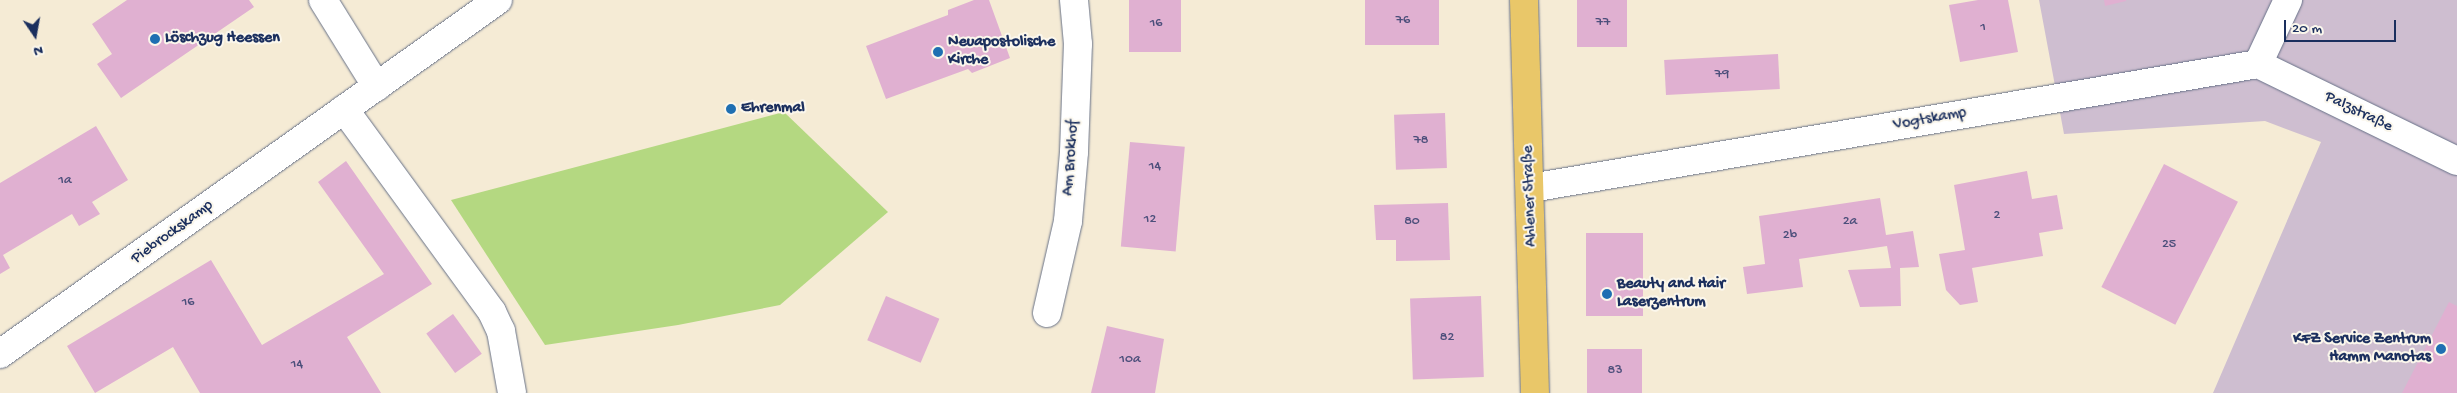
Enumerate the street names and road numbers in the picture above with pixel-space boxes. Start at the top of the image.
street label: Palzstraße [2321,88,2395,138]
street label: Vogtskamp [1892,104,1968,136]
street label: Am Brokhof [1060,120,1084,196]
street label: Ahlener Straße [1520,145,1542,247]
street label: Piebrockskamp [128,197,218,269]

